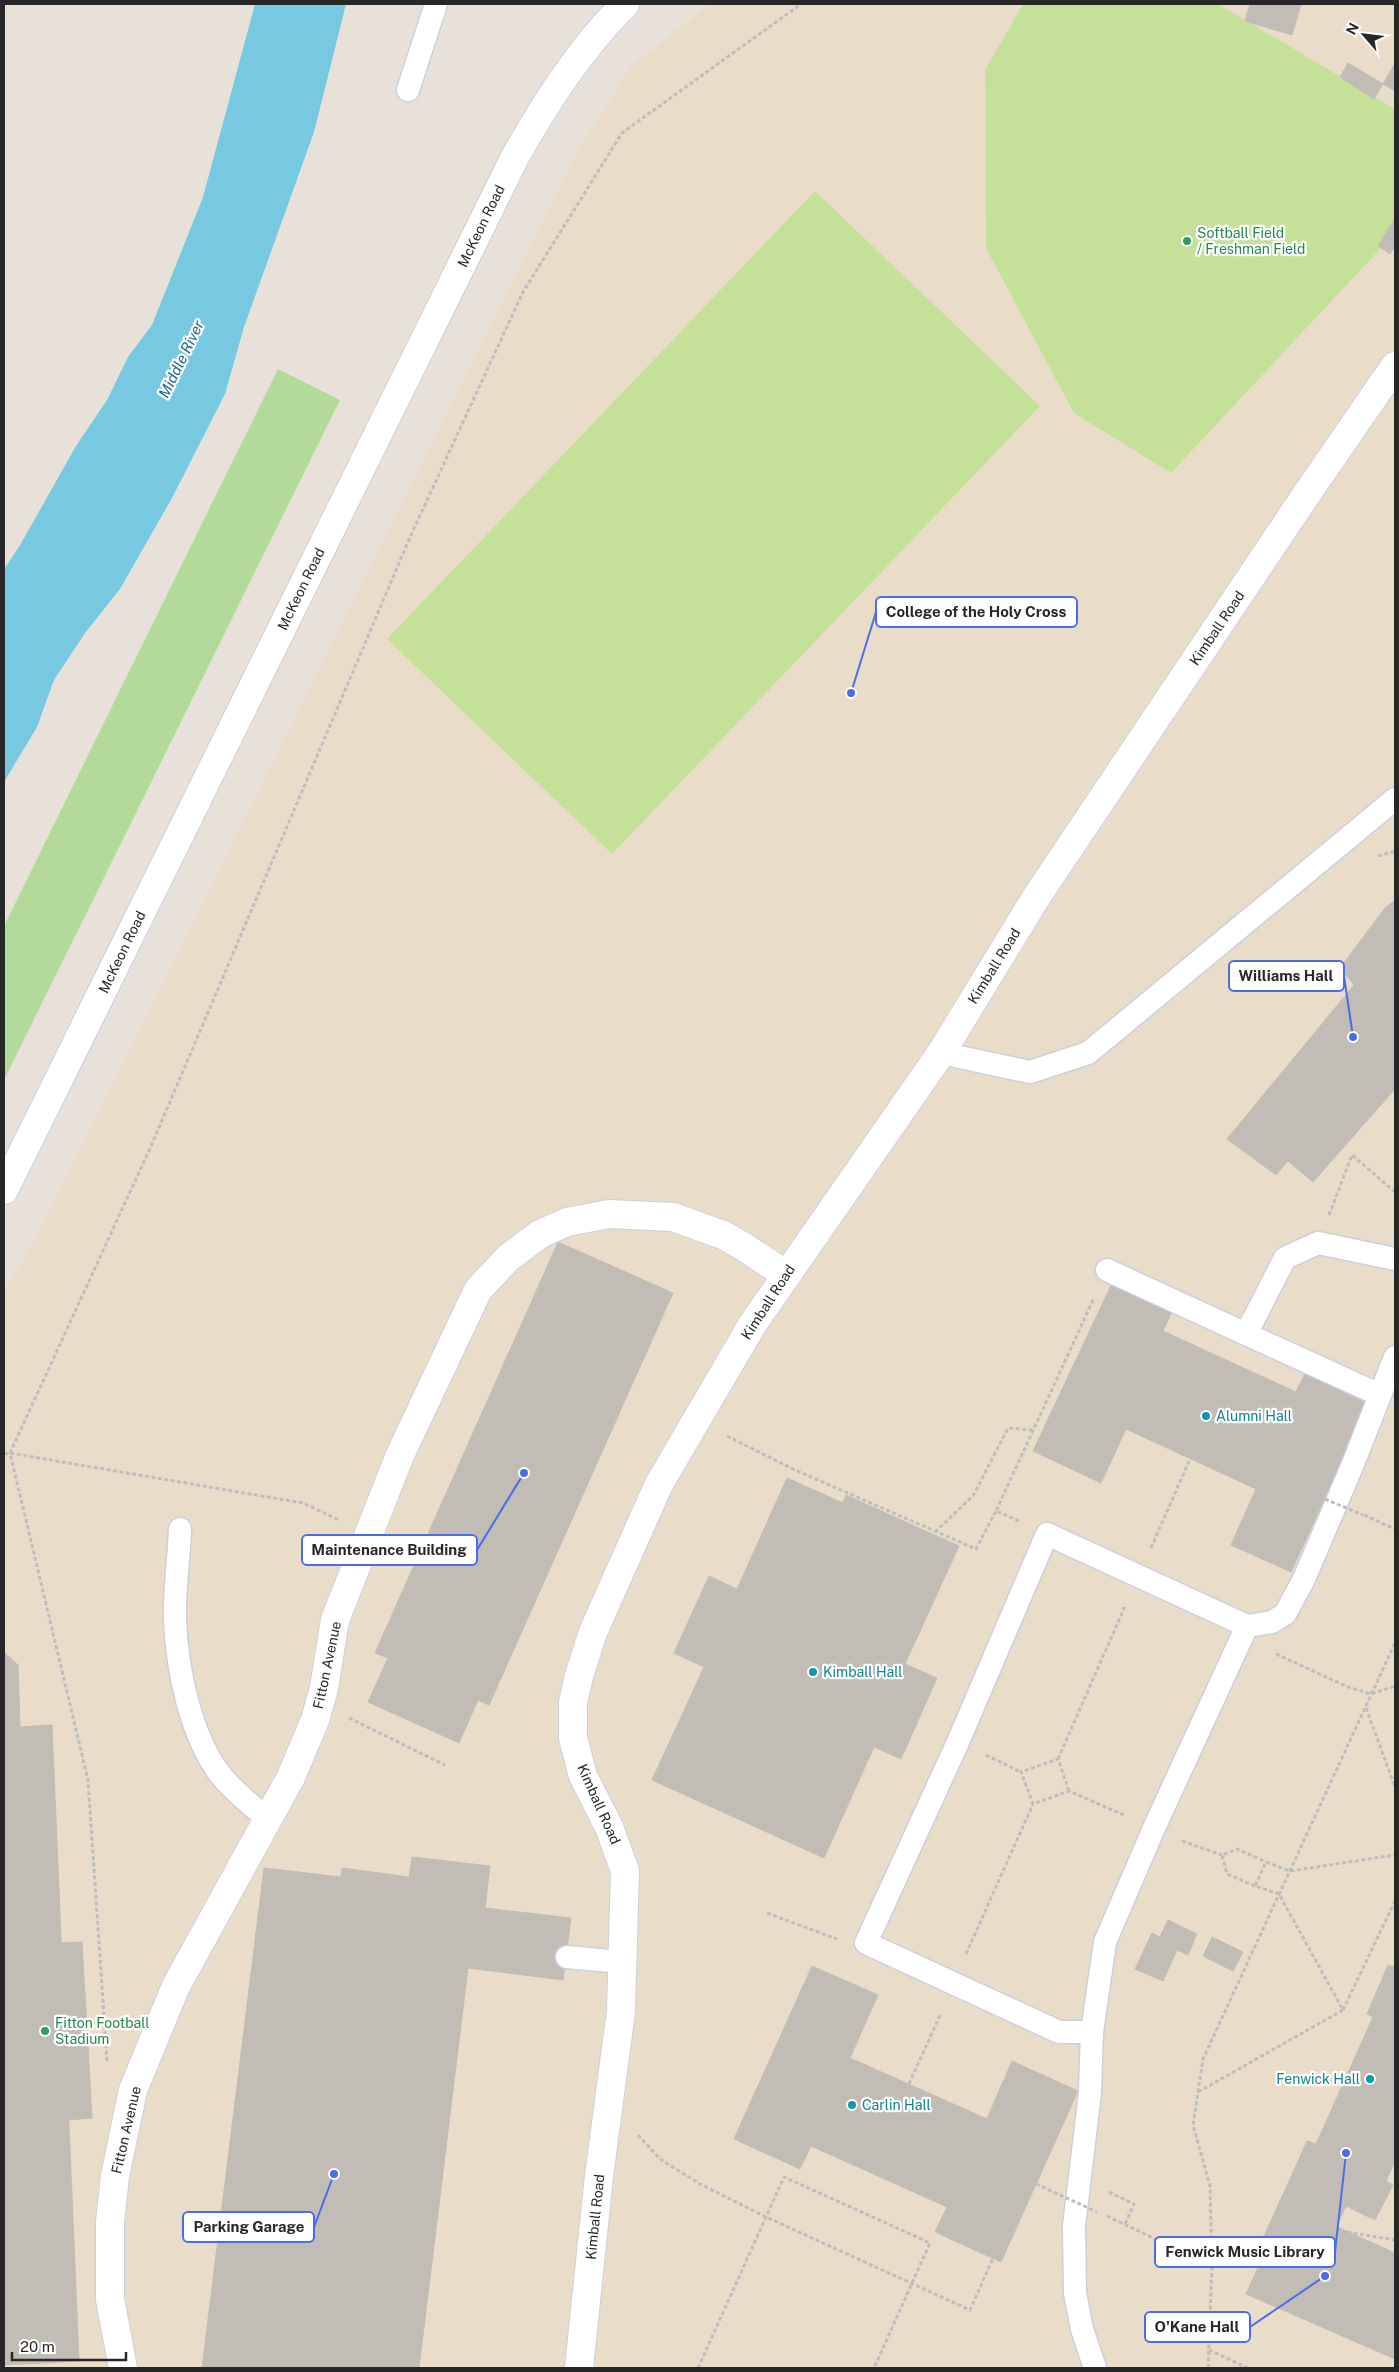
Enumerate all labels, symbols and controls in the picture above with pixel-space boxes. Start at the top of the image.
north arrow [1339,10,1389,60]
text: N [1343,20,1362,37]
street label: McKeon Road [454,182,508,270]
place label: Softball Field / Freshman Field [1197,225,1305,257]
marker: Softball Field / Freshman Field [1181,235,1193,247]
water label: Middle River [155,317,207,400]
street label: McKeon Road [274,545,328,633]
street label: Kimball Road [1186,588,1248,668]
callout: College of the Holy Cross [876,597,1077,627]
text: College of the Holy Cross [886,603,1066,620]
street label: McKeon Road [95,908,149,996]
street label: Kimball Road [964,925,1024,1007]
callout: Williams Hall [1229,961,1344,991]
text: Williams Hall [1239,967,1333,984]
street label: Kimball Road [738,1262,798,1342]
place label: Alumni Hall [1216,1408,1292,1424]
marker: Alumni Hall [1200,1410,1212,1422]
callout: Maintenance Building [302,1535,477,1565]
text: Maintenance Building [311,1541,467,1558]
street label: Fitton Avenue [310,1620,344,1710]
place label: Kimball Hall [823,1664,903,1680]
marker: Kimball Hall [807,1666,819,1678]
street label: Kimball Road [574,1761,624,1847]
place label: Fitton Football Stadium [55,2015,150,2047]
marker: Fitton Football Stadium [39,2025,51,2037]
place label: Fenwick Hall [1276,2071,1360,2087]
marker: Fenwick Hall [1364,2073,1376,2085]
street label: Fitton Avenue [108,2085,144,2175]
place label: Carlin Hall [862,2097,931,2113]
marker: Carlin Hall [846,2099,858,2111]
street label: Kimball Road [583,2173,607,2261]
callout: Parking Garage [183,2212,314,2242]
text: Parking Garage [194,2218,304,2235]
callout: Fenwick Music Library [1155,2237,1335,2267]
text: Fenwick Music Library [1165,2243,1325,2260]
callout: O'Kane Hall [1145,2312,1250,2342]
text: O'Kane Hall [1155,2318,1240,2335]
scale bar [12,2330,126,2362]
text: 20 m [20,2338,55,2355]

